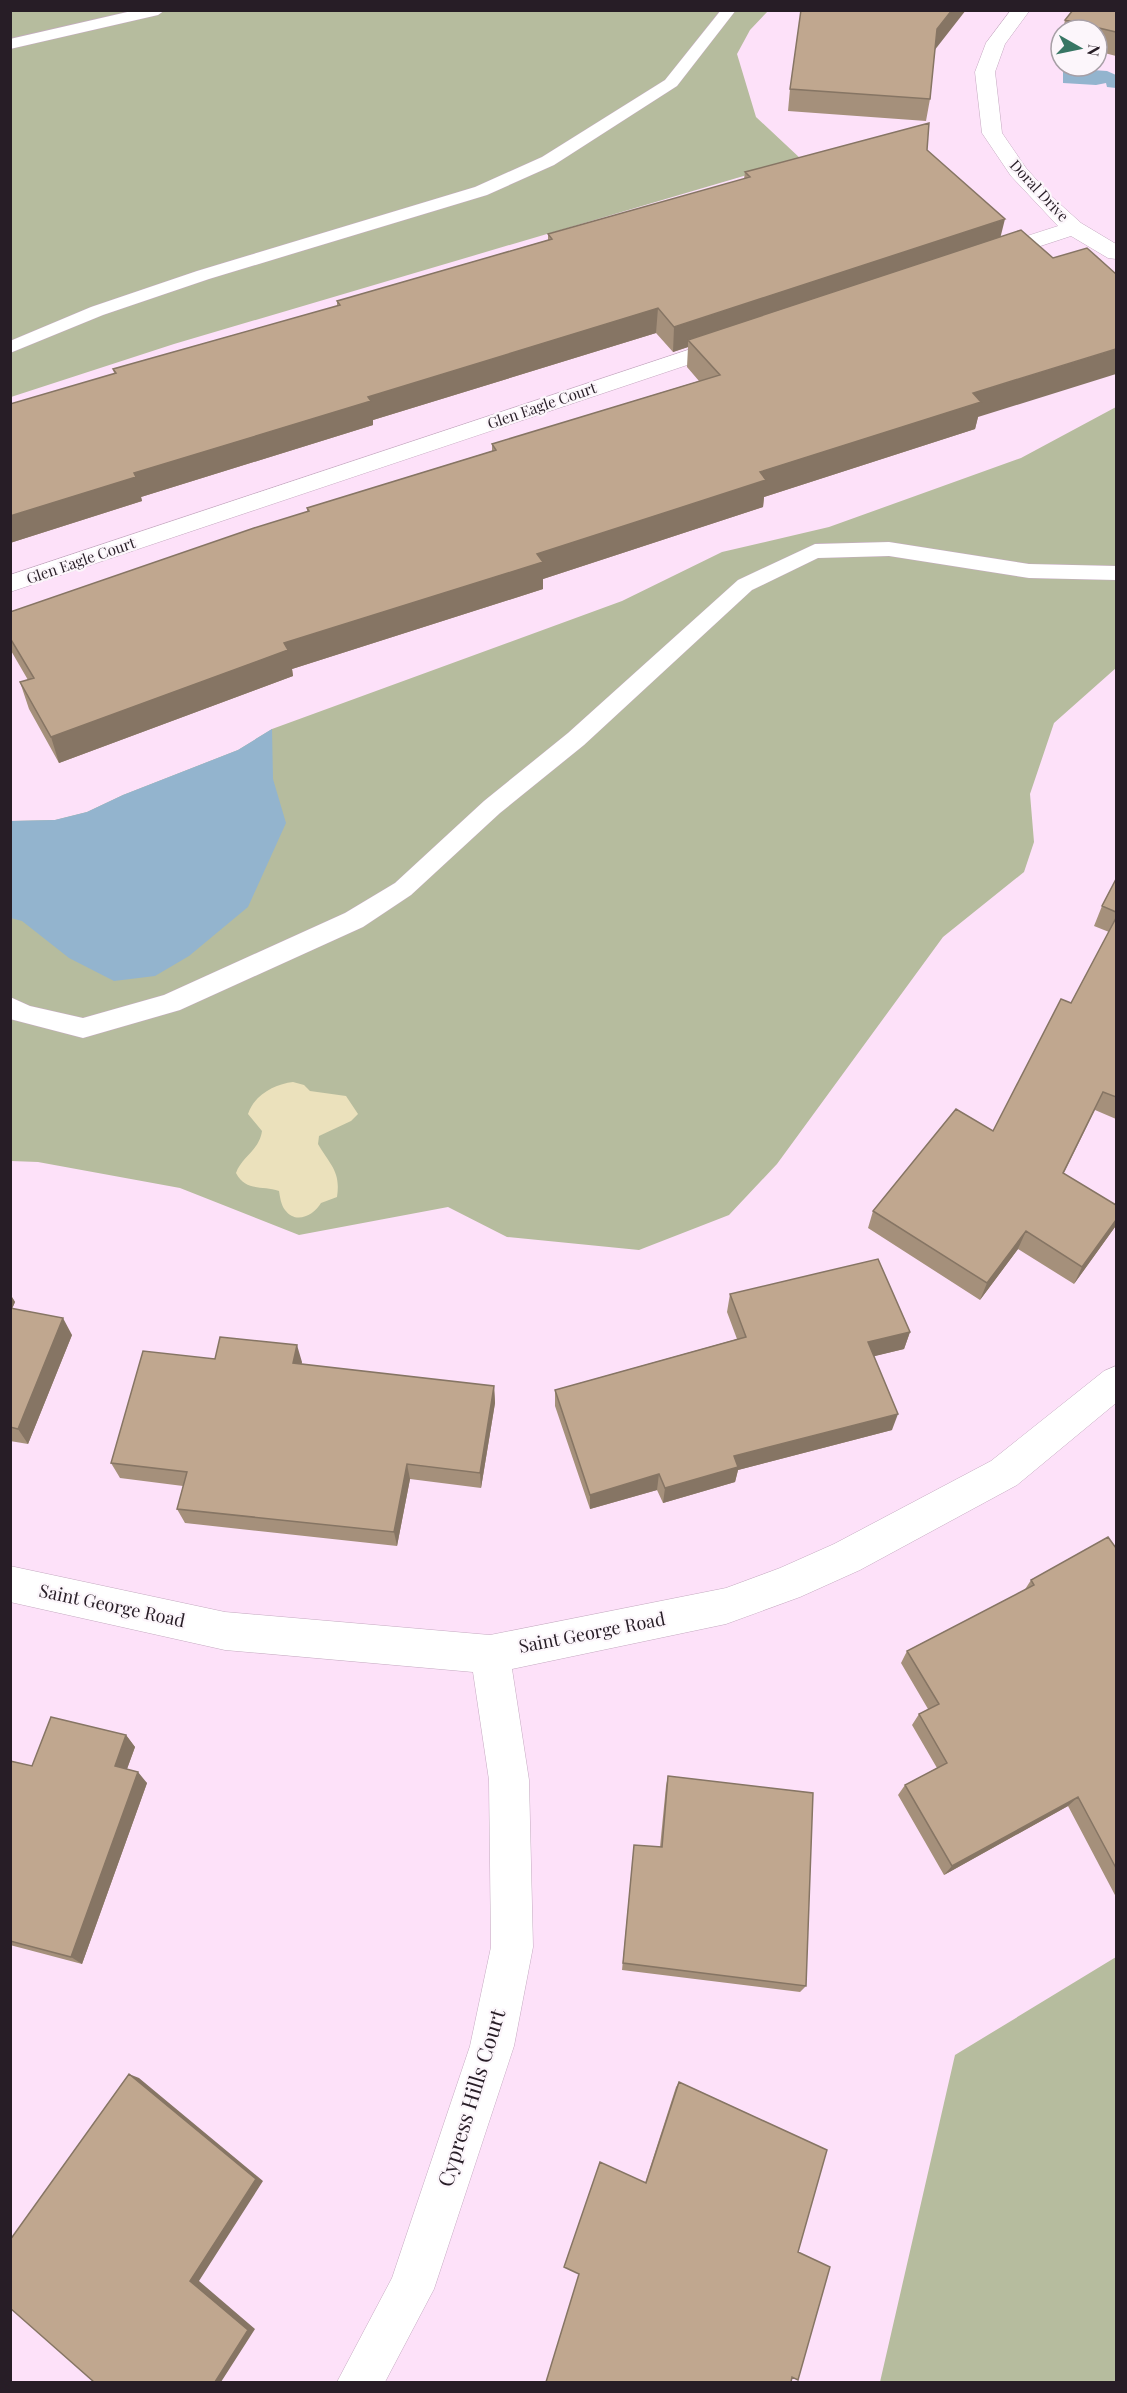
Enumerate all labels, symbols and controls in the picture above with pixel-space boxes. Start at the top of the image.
north arrow [1049,18,1109,78]
text: N [1083,43,1106,58]
street label: Doral Drive [1006,155,1074,226]
street label: Glen Eagle Court [484,377,600,433]
street label: Glen Eagle Court [23,532,139,588]
street label: Saint George Road [37,1578,188,1632]
street label: Saint George Road [517,1606,668,1658]
street label: Cypress Hills Court [430,2005,511,2190]

